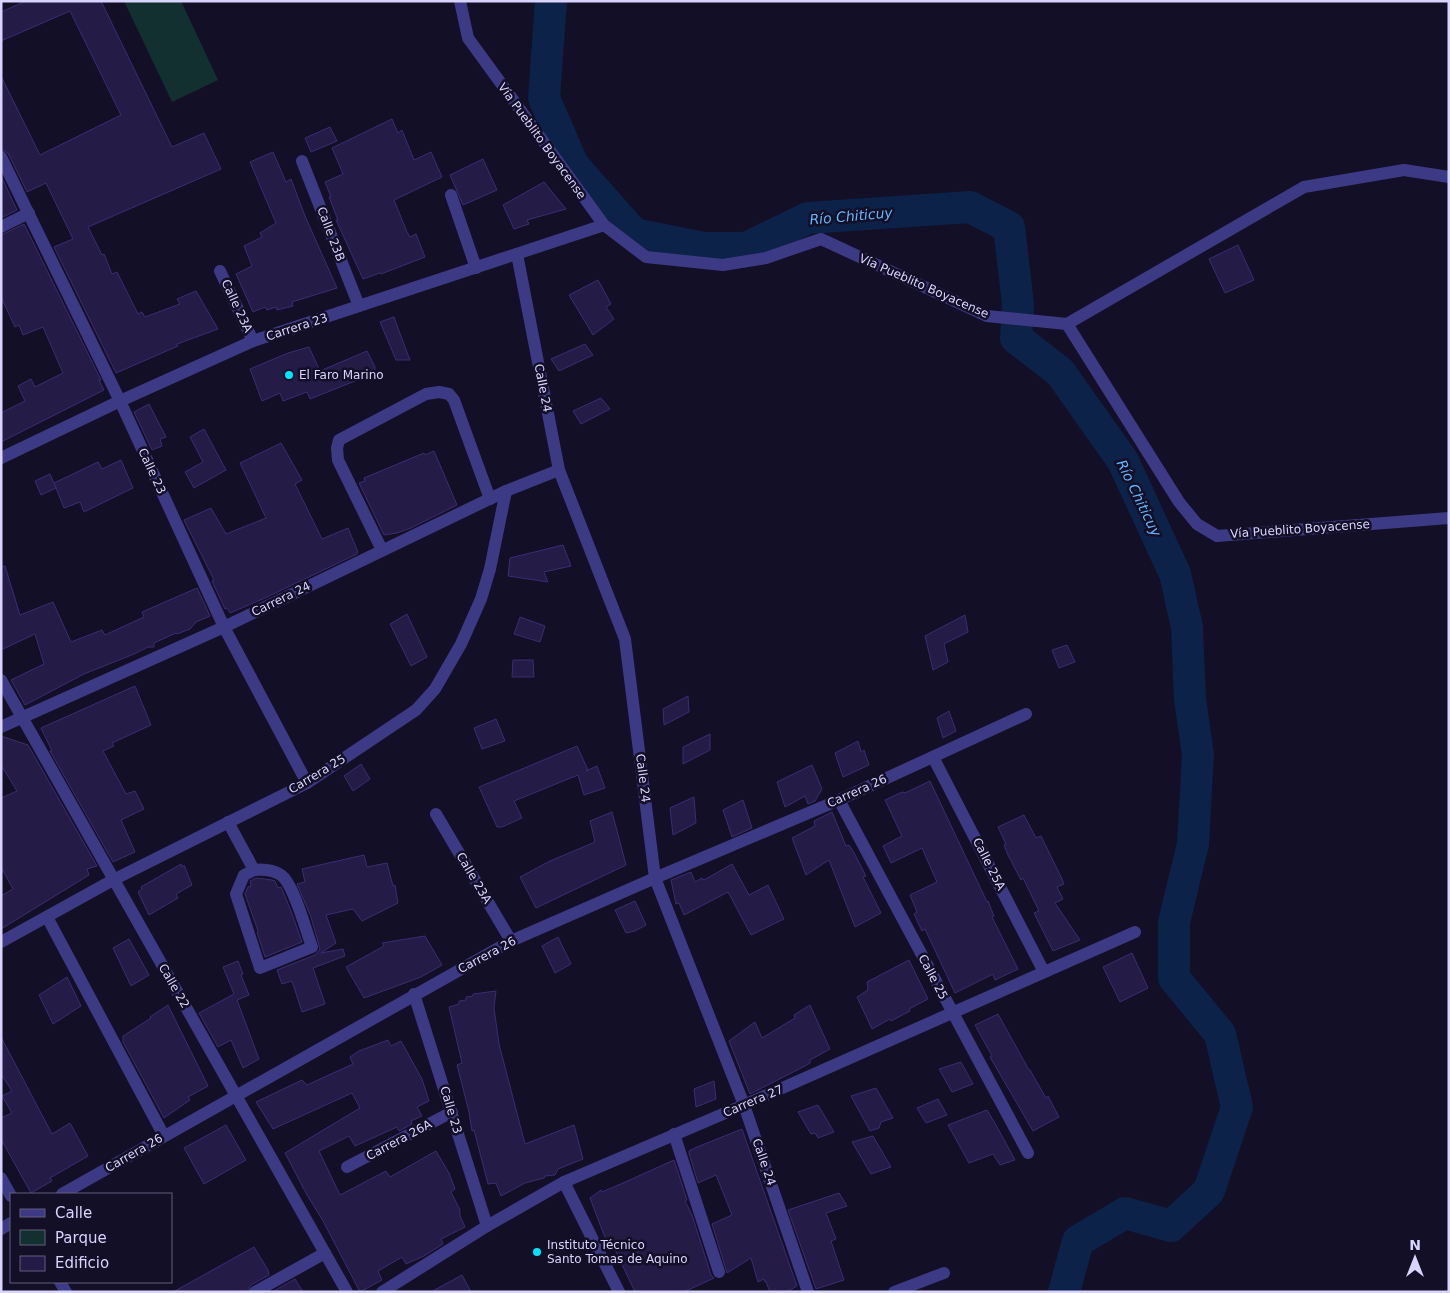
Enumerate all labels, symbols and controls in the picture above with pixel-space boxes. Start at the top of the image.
street label: Vía Pueblito Boyacense [495,80,589,202]
water label: Río Chiticuy [809,204,894,228]
street label: Calle 23B [314,205,348,263]
street label: Vía Pueblito Boyacense [857,251,991,321]
street label: Calle 23A [219,277,256,336]
street label: Carrera 23 [264,310,330,344]
street label: Calle 24 [531,363,555,413]
place label: El Faro Marino [299,368,384,382]
marker: El Faro Marino [283,369,295,381]
street label: Calle 23 [135,446,169,496]
water label: Río Chiticuy [1114,457,1165,540]
street label: Vía Pueblito Boyacense [1230,517,1370,541]
street label: Carrera 24 [249,579,313,619]
street label: Carrera 25 [286,752,348,796]
street label: Calle 24 [633,753,653,803]
street label: Carrera 26 [825,772,889,810]
street label: Calle 25A [970,835,1009,893]
street label: Calle 23A [453,850,495,907]
street label: Carrera 26 [456,934,518,976]
street label: Calle 25 [915,952,951,1002]
street label: Calle 22 [156,961,192,1011]
street label: Carrera 27 [721,1082,785,1120]
street label: Calle 23 [437,1085,465,1135]
street label: Carrera 26A [364,1117,435,1163]
street label: Carrera 26 [103,1131,165,1175]
street label: Calle 24 [749,1137,779,1187]
legend [10,1193,172,1283]
text: Calle [55,1204,92,1222]
text: Parque [55,1229,107,1247]
north arrow [1390,1233,1440,1283]
text: N [1409,1237,1421,1253]
place label: Instituto Técnico Santo Tomas de Aquino [547,1238,688,1266]
marker: Instituto Técnico Santo Tomas de Aquino [531,1246,543,1258]
text: Edificio [55,1254,109,1272]

